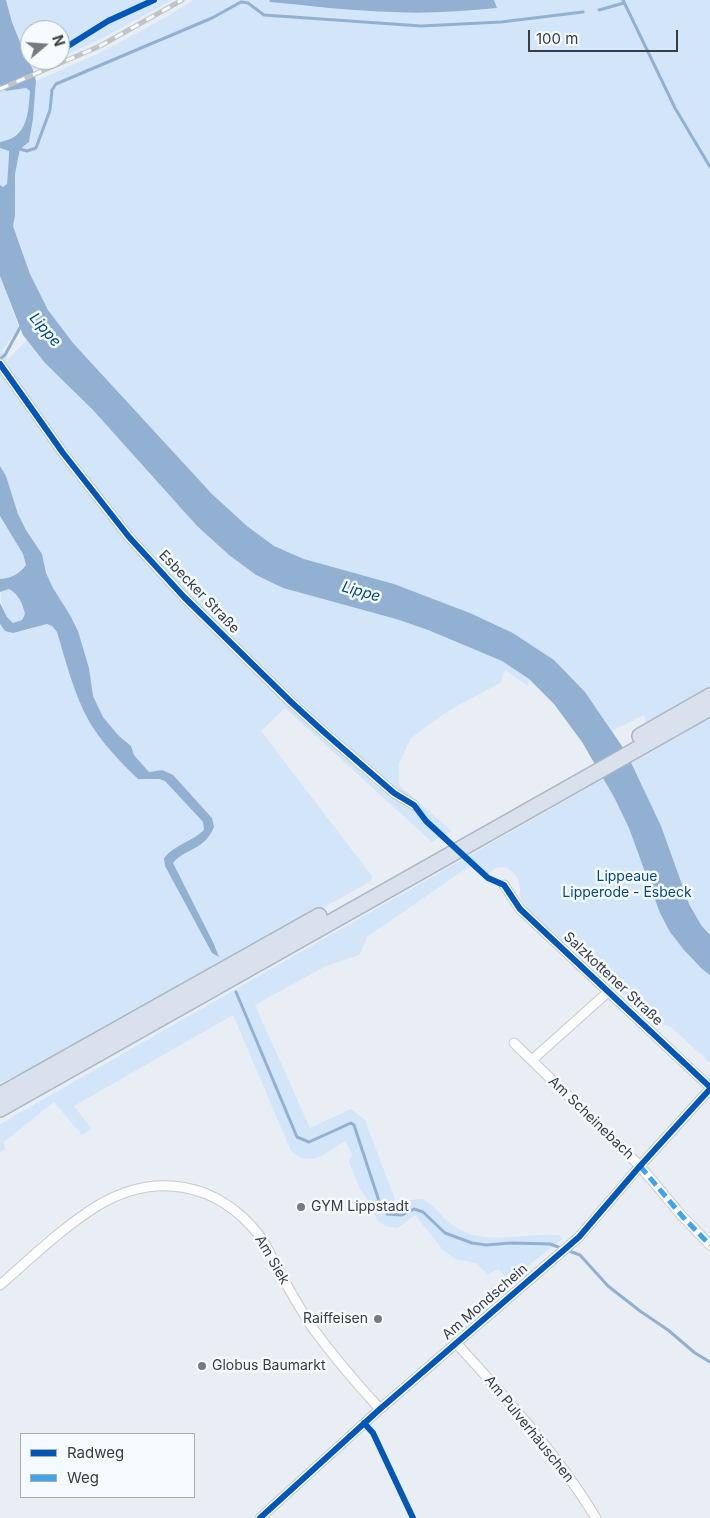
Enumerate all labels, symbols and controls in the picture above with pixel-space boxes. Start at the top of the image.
north arrow [20,20,70,70]
scale bar [530,20,680,52]
text: 100 m [536,29,578,48]
text: N [49,33,69,48]
water label: Lippe [25,309,65,351]
street label: Esbecker Straße [155,547,243,637]
water label: Lippe [340,578,382,606]
park label: Lippeaue Lipperode - Esbeck [562,869,692,902]
street label: Salzkottener Straße [560,929,666,1029]
street label: Am Scheinebach [545,1073,637,1163]
place label: GYM Lippstadt [311,1199,409,1215]
marker: GYM Lippstadt [295,1201,307,1213]
street label: Am Siek [251,1232,293,1288]
street label: Am Mondschein [439,1260,531,1344]
place label: Raiffeisen [303,1311,368,1327]
marker: Raiffeisen [372,1313,384,1325]
place label: Globus Baumarkt [212,1358,326,1374]
marker: Globus Baumarkt [196,1360,208,1372]
street label: Am Pulverhäuschen [481,1372,577,1486]
legend [20,1433,195,1498]
text: Radweg [67,1443,124,1462]
text: Weg [67,1468,99,1487]

